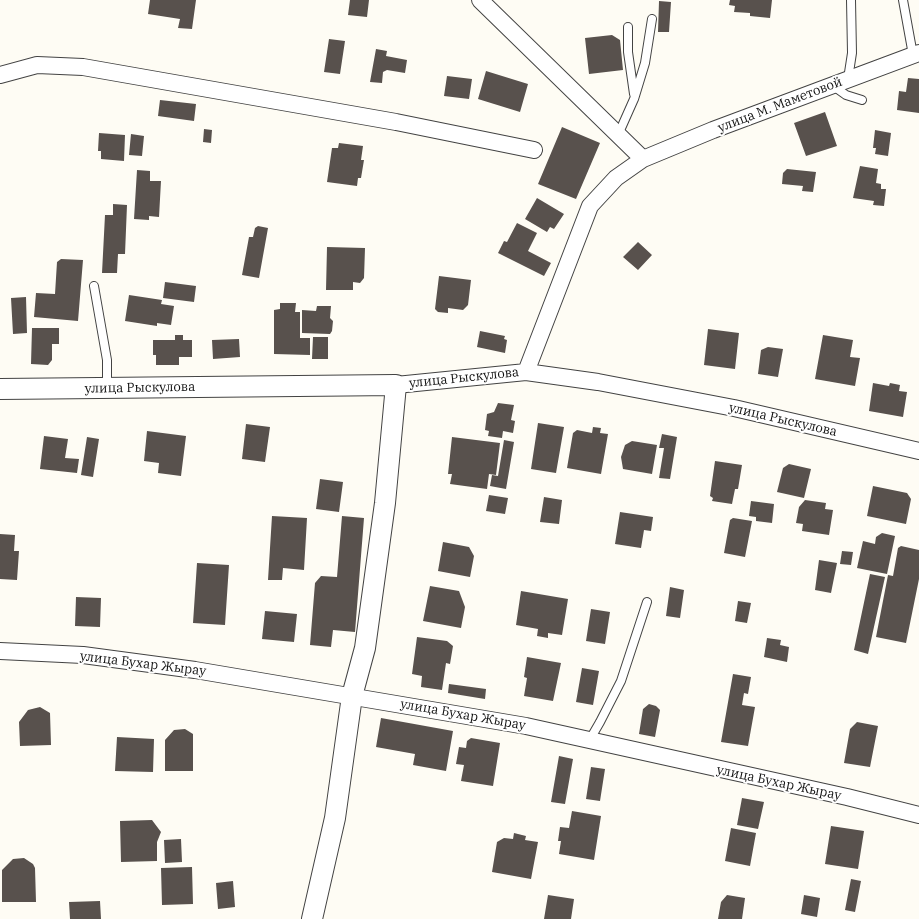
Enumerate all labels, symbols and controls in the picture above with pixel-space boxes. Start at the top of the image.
street label: улица М. Маметовой [716,74,844,136]
street label: улица Рыскулова [408,364,520,392]
street label: улица Рыскулова [85,379,195,397]
street label: улица Рыскулова [727,400,839,440]
street label: улица Бухар Жырау [79,649,207,679]
street label: улица Бухар Жырау [399,696,527,734]
street label: улица Бухар Жырау [715,762,843,804]

